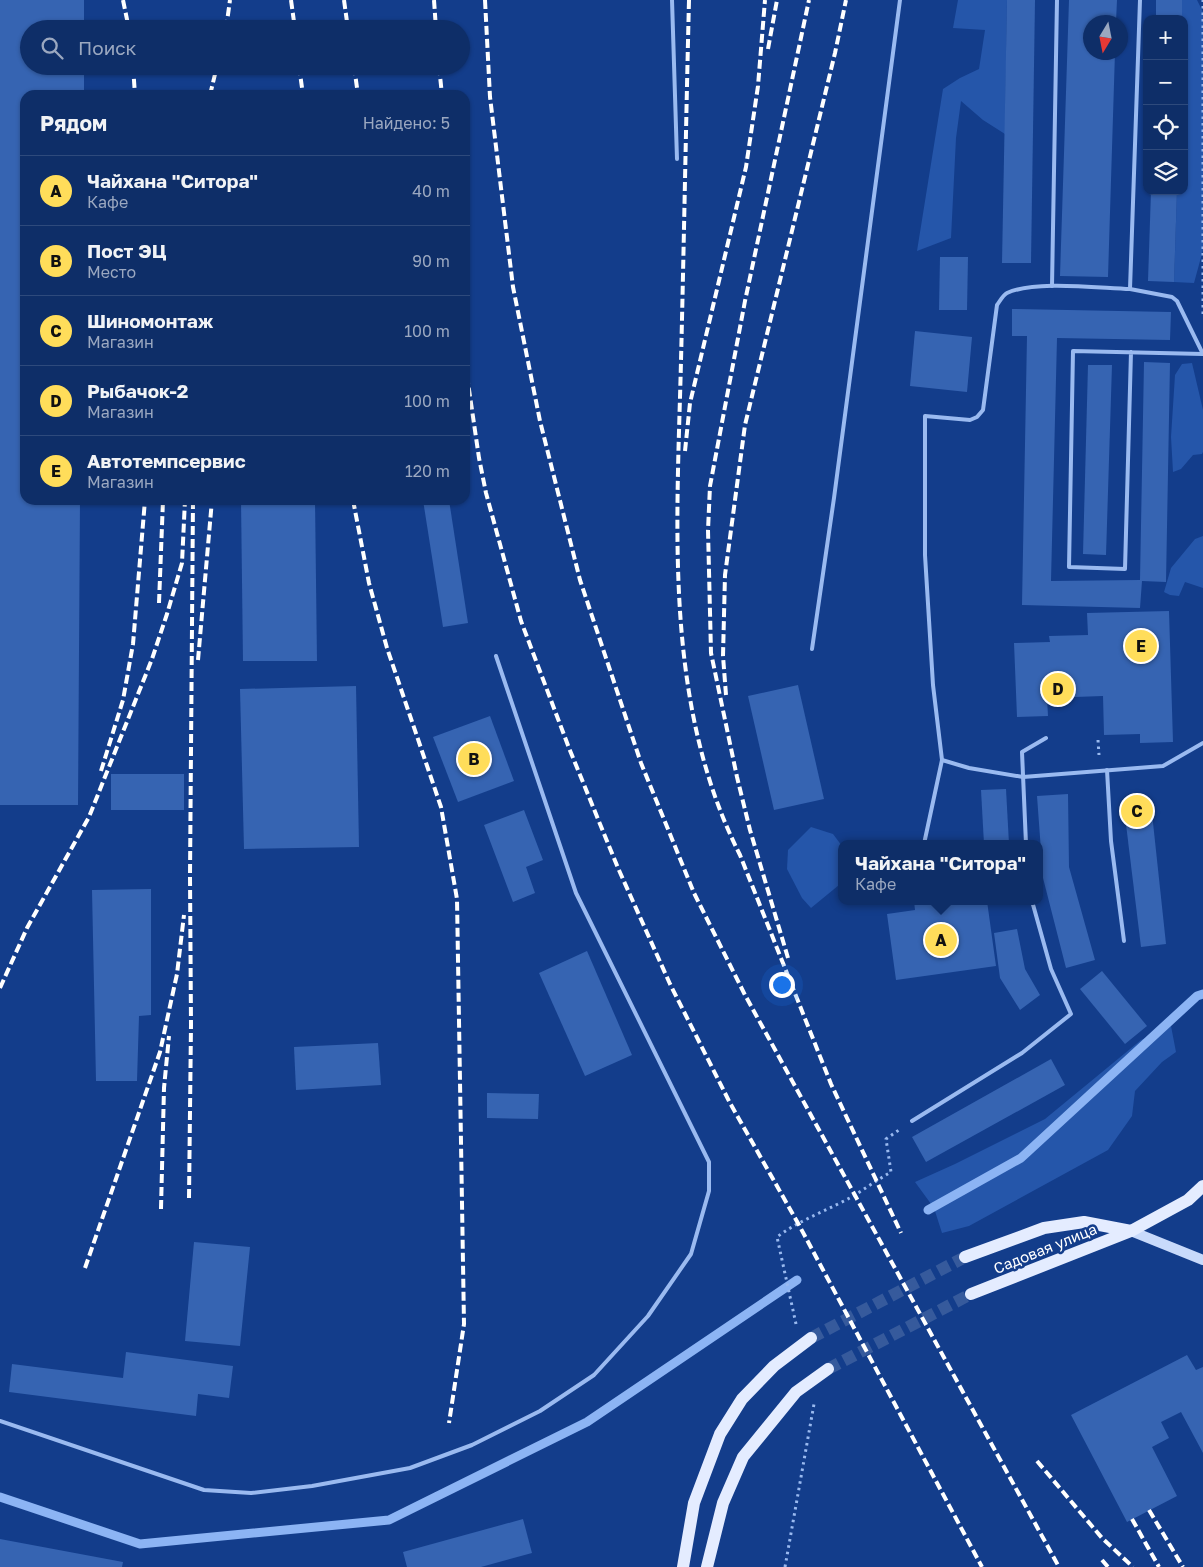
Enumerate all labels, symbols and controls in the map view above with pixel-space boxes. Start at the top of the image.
north arrow [1083,15,1128,60]
map controls [1143,15,1188,195]
button: + [1143,15,1188,60]
search box [20,20,470,75]
icon: search [38,34,66,62]
text: Поиск [78,36,137,59]
button: − [1143,60,1188,105]
button: locate [1143,105,1188,150]
text: Рядом [40,110,107,136]
text: Найдено: 5 [363,113,450,133]
button: layers [1143,150,1188,195]
text: Чайхана "Ситора" [87,169,258,192]
text: A [50,181,62,201]
text: 40 m [412,181,450,201]
text: Кафе [87,192,128,212]
text: Пост ЭЦ [87,239,166,262]
text: B [50,251,62,271]
text: 90 m [412,251,450,271]
text: Место [87,262,136,282]
text: Шиномонтаж [87,309,213,332]
text: C [50,321,62,341]
text: 100 m [404,321,450,341]
text: Магазин [87,332,154,352]
text: Рыбачок-2 [87,379,188,402]
text: D [50,391,62,411]
text: 100 m [404,391,450,411]
text: Магазин [87,402,154,422]
text: Автотемпсервис [87,449,246,472]
text: E [51,461,61,481]
text: 120 m [405,461,450,481]
text: Магазин [87,472,154,492]
pin: E [1125,627,1157,665]
pin: D [1042,670,1074,708]
pin: B [458,740,490,778]
pin: C [1121,792,1153,830]
popup [838,840,1043,905]
text: Чайхана "Ситора" [855,851,1026,874]
text: Кафе [855,874,896,894]
pin: A [925,921,957,959]
your location [769,972,795,998]
street label: Садовая улица [991,1219,1099,1277]

